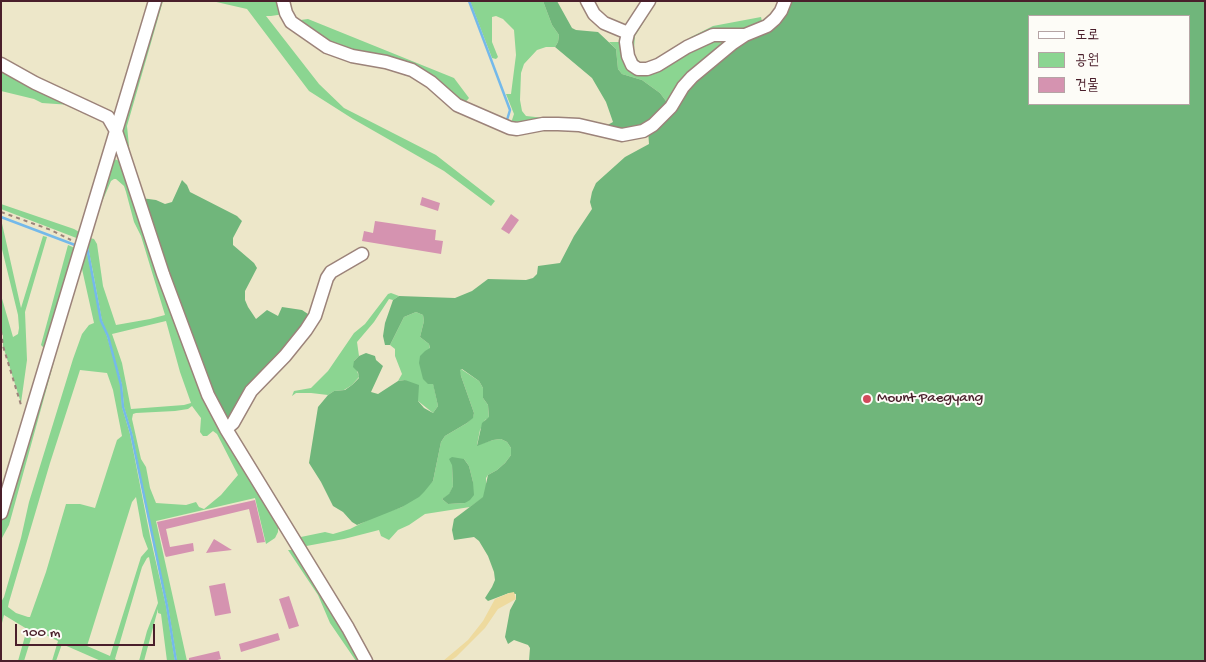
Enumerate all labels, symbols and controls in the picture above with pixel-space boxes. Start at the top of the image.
legend [1028,15,1191,105]
text: 도로 [1075,27,1099,45]
text: 공원 [1075,52,1099,70]
text: 건물 [1075,77,1099,95]
place label: Mount Paegyang [877,390,983,408]
marker: Mount Paegyang [861,393,873,405]
scale bar [18,614,158,646]
text: 100 m [23,624,60,642]

